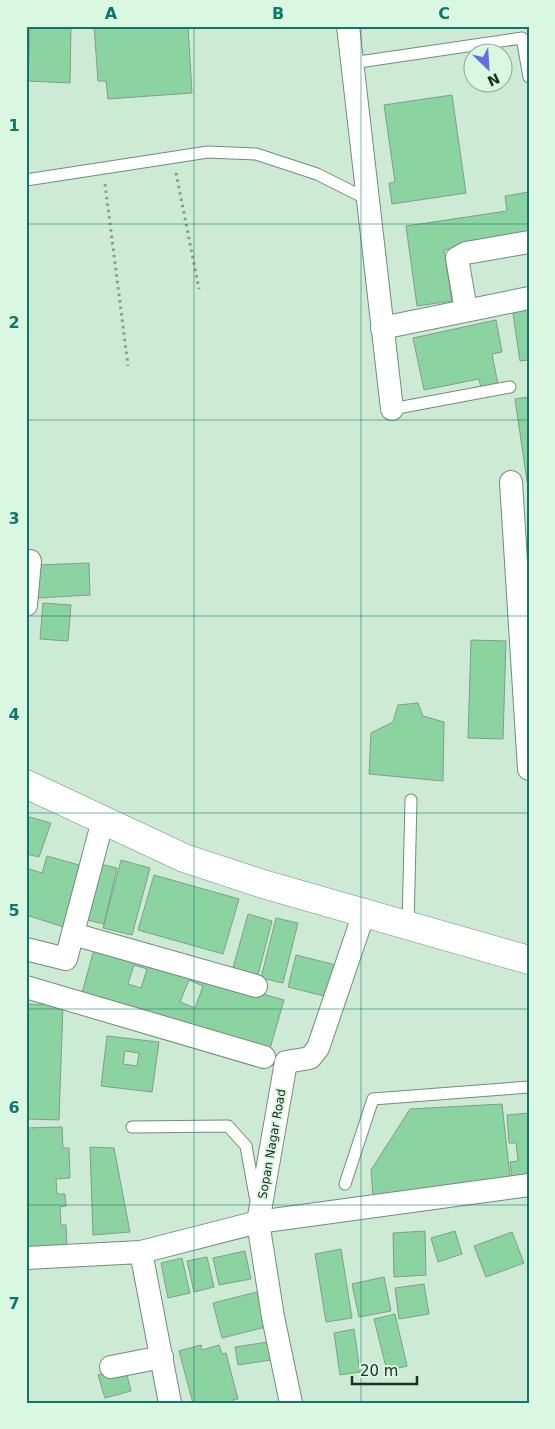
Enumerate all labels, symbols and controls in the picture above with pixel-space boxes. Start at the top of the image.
text: A [105,4,118,23]
text: B [272,4,284,23]
text: C [438,4,450,23]
north arrow [462,42,512,92]
text: N [485,70,502,90]
text: 1 [8,116,20,135]
text: 2 [8,313,20,332]
text: 3 [8,509,20,528]
text: 4 [8,705,20,724]
text: 5 [8,901,20,920]
street label: Sopan Nagar Road [255,1088,289,1200]
text: 6 [8,1098,20,1117]
text: 7 [8,1294,20,1313]
scale bar [352,1354,418,1386]
text: 20 m [360,1362,398,1380]

